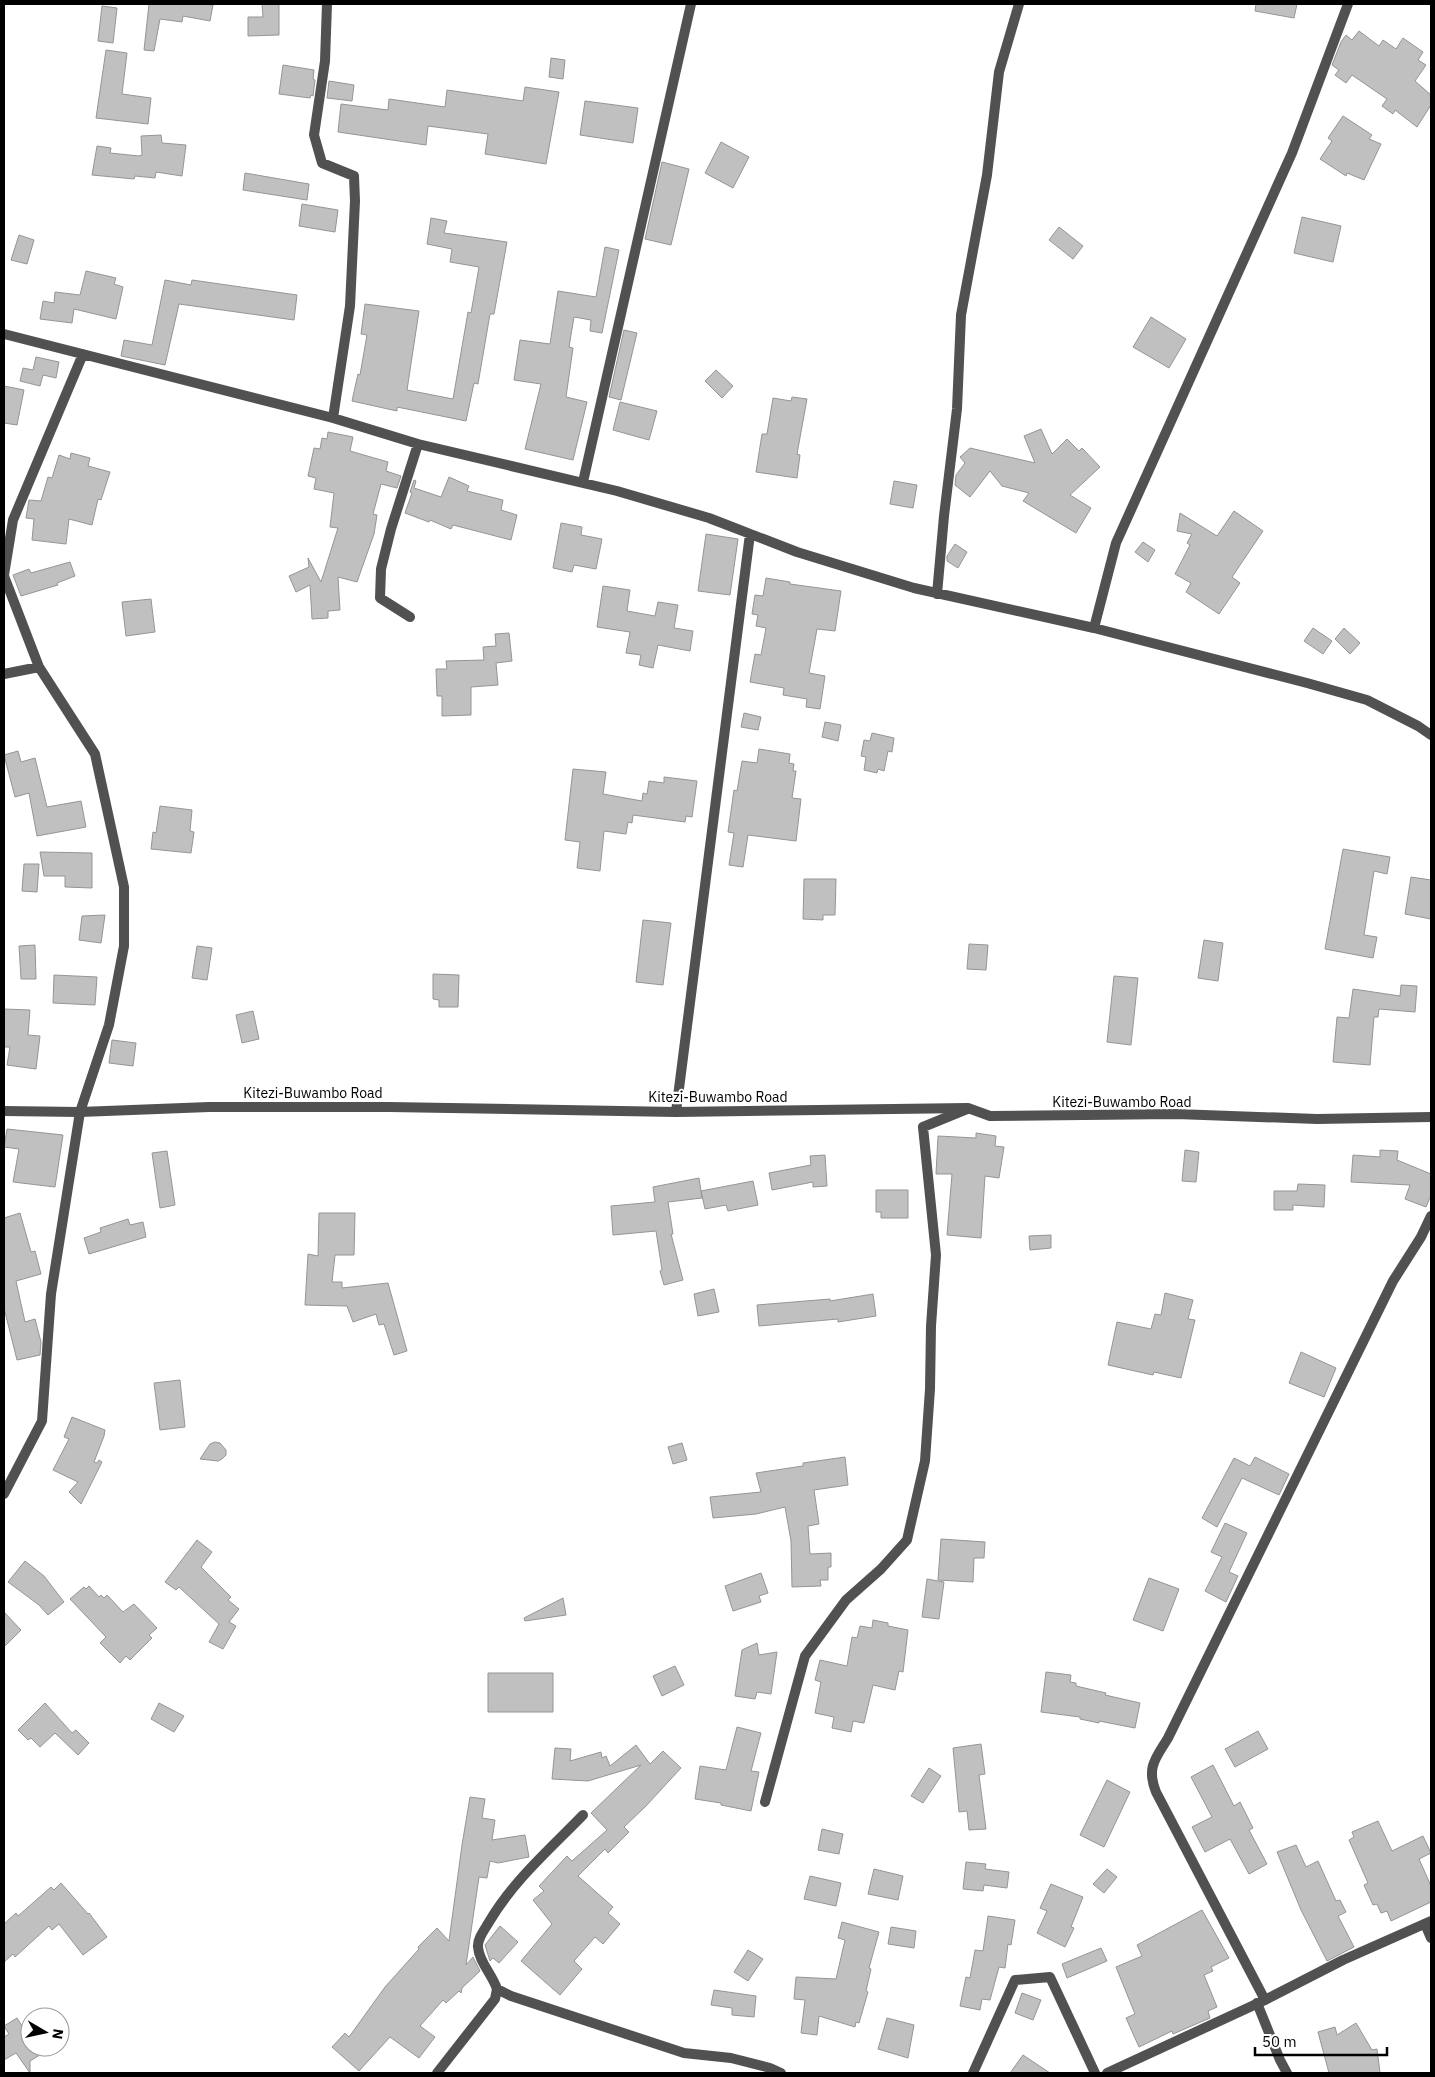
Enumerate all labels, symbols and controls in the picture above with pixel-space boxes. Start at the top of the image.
street label: Kitezi-Buwambo Road [243,1084,383,1102]
street label: Kitezi-Buwambo Road [648,1088,788,1106]
street label: Kitezi-Buwambo Road [1052,1093,1192,1111]
north arrow [20,2007,70,2057]
scale bar [1255,2024,1388,2056]
text: N [48,2028,68,2040]
text: 50 m [1262,2032,1297,2051]

